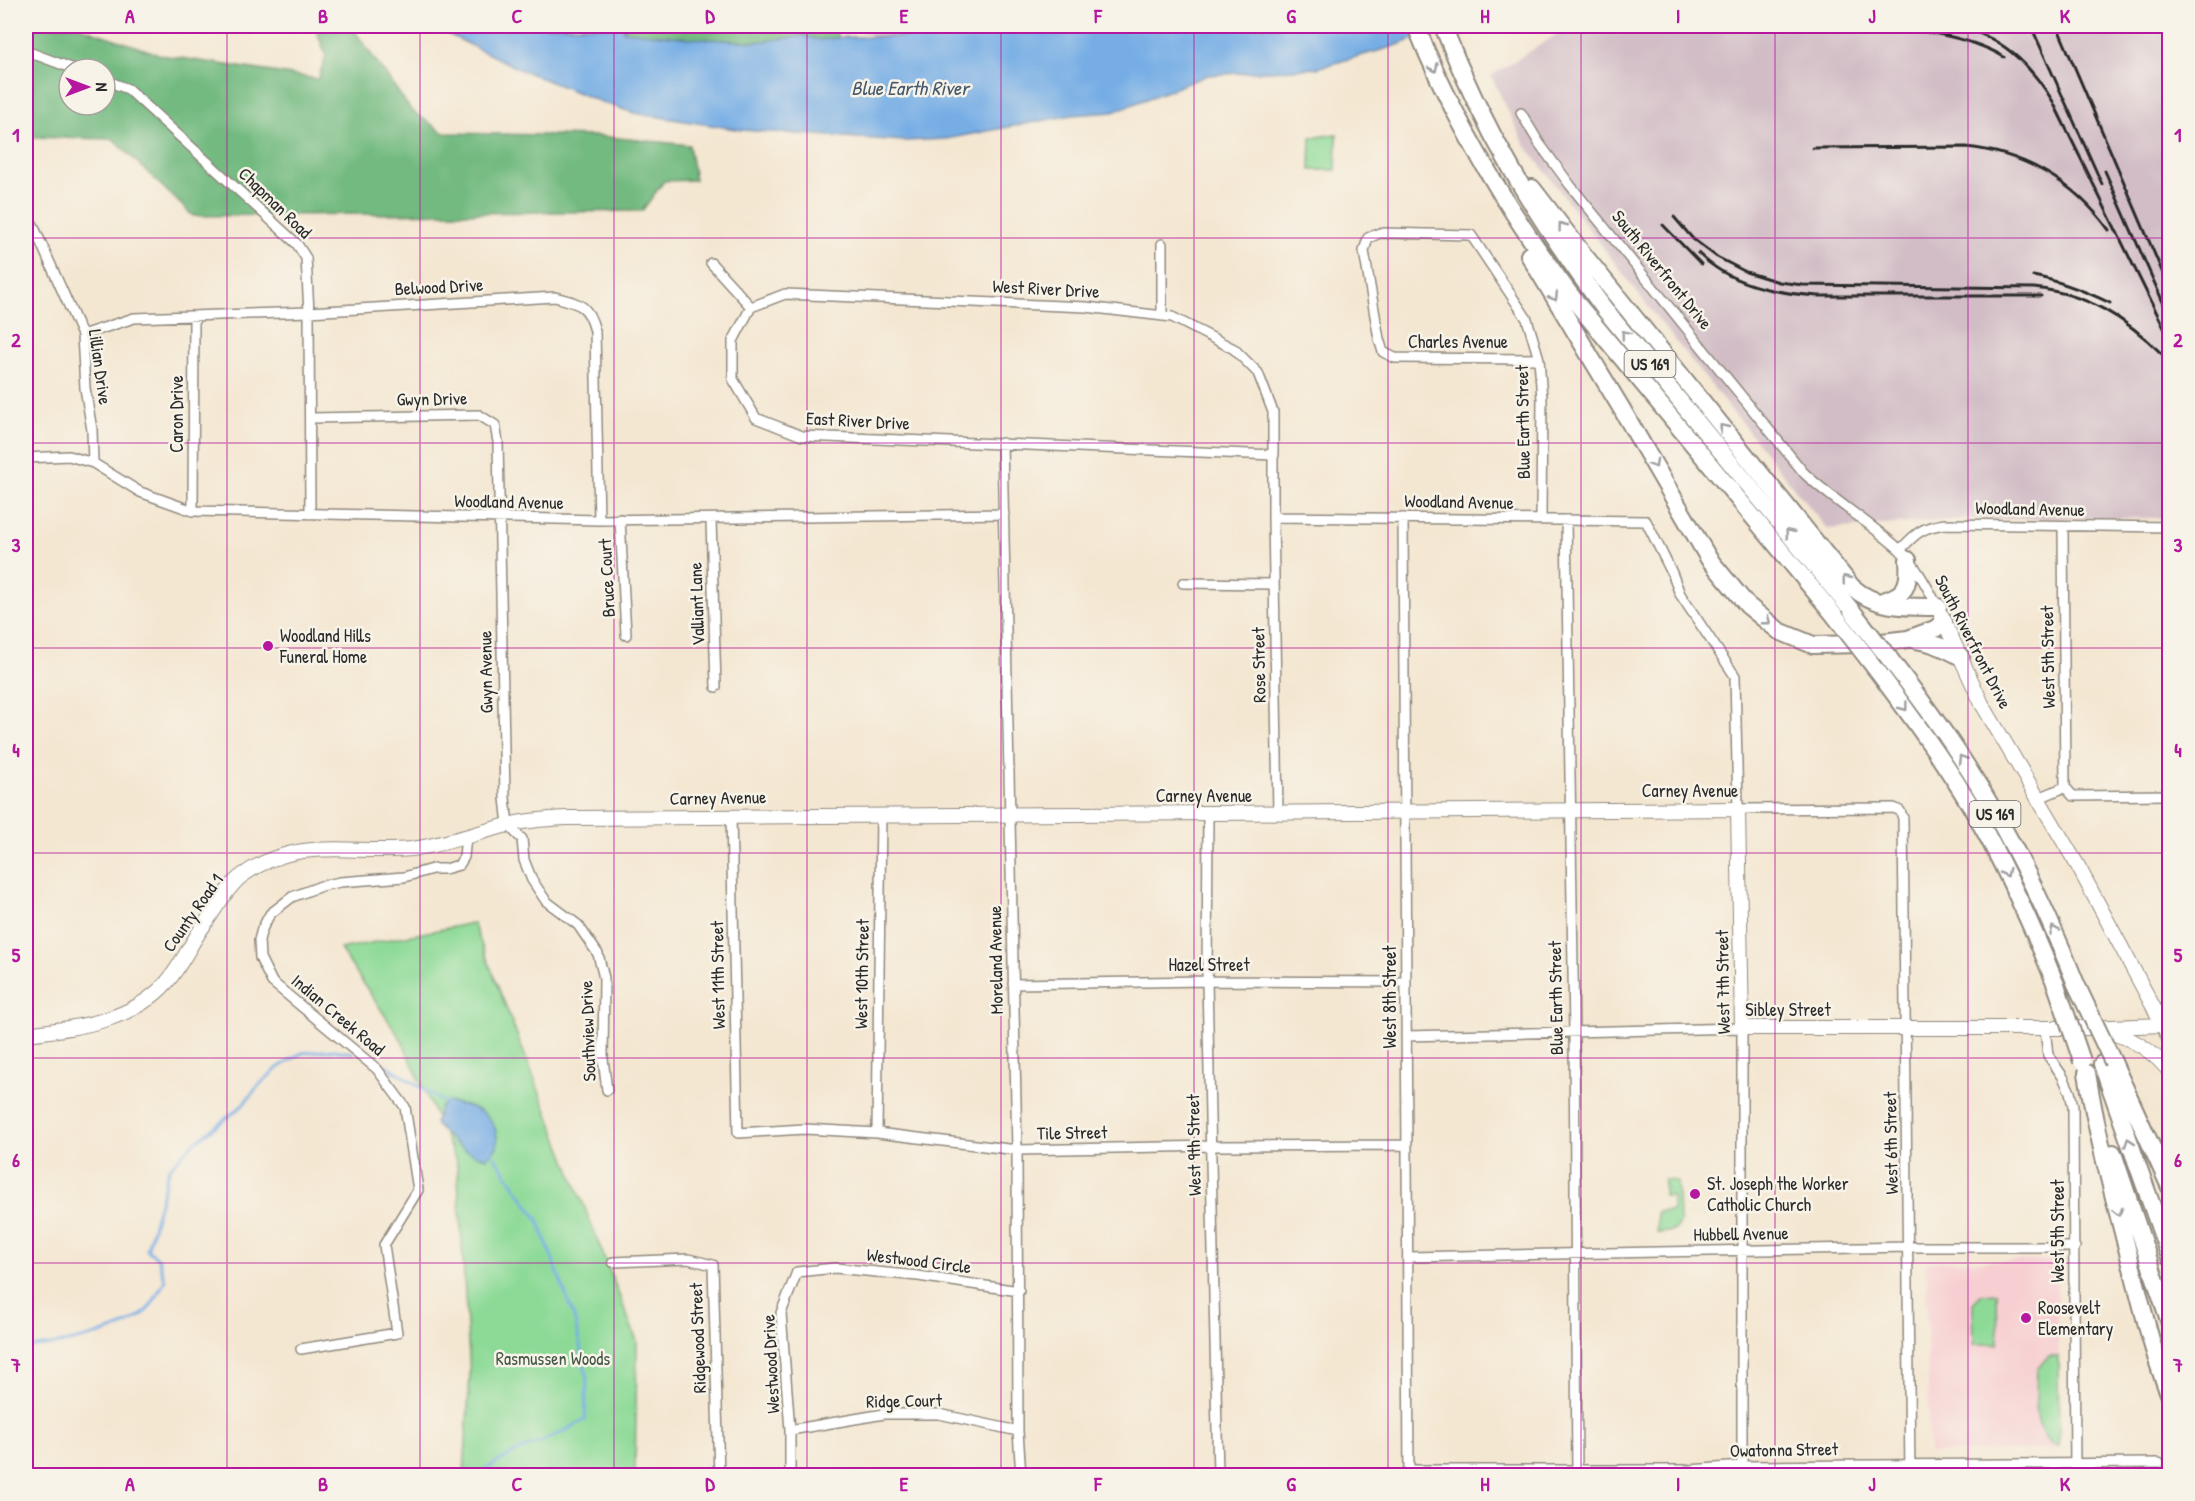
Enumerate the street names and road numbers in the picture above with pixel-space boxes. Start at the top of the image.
street label: Chapman Road [233,161,318,244]
street label: South Riverfront Drive [1606,205,1718,335]
street label: Belwood Drive [394,272,484,301]
street label: West River Drive [992,273,1100,304]
street label: Lillian Drive [83,328,118,406]
street label: Charles Avenue [1408,329,1508,354]
road number: US 169 [1624,351,1676,377]
street label: Blue Earth Street [1509,364,1536,479]
street label: Caron Drive [164,375,189,453]
street label: Gwyn Drive [396,385,468,412]
street label: East River Drive [806,405,911,436]
street label: Woodland Avenue [454,488,564,515]
street label: Woodland Avenue [1404,488,1514,515]
street label: Woodland Avenue [1975,495,2085,522]
street label: Bruce Court [592,537,621,618]
street label: Valliant Lane [683,562,710,646]
street label: South Riverfront Drive [1929,571,2018,713]
street label: West 5th Street [2034,605,2061,709]
street label: Rose Street [1245,626,1272,703]
street label: Gwyn Avenue [472,631,499,713]
street label: Carney Avenue [1642,778,1738,803]
street label: Carney Avenue [1156,783,1252,808]
street label: Carney Avenue [669,784,766,811]
road number: US 169 [1970,801,2020,827]
street label: County Road 1 [156,868,229,957]
street label: Moreland Avenue [982,905,1009,1015]
street label: West 10th Street [848,918,875,1029]
street label: West 11th Street [704,920,731,1029]
street label: West 7th Street [1709,929,1736,1034]
street label: Blue Earth Street [1542,940,1569,1055]
street label: West 8th Street [1377,945,1402,1049]
street label: Hazel Street [1168,952,1250,977]
street label: Indian Creek Road [286,968,390,1061]
street label: Southview Drive [573,980,602,1082]
street label: Sibley Street [1745,997,1831,1022]
street label: West 6th Street [1877,1091,1904,1194]
street label: West 9th Street [1180,1093,1207,1196]
street label: Tile Street [1037,1119,1108,1146]
street label: West 5th Street [2045,1179,2070,1282]
street label: Hubbell Avenue [1693,1220,1789,1247]
street label: Westwood Circle [865,1242,973,1279]
street label: Ridgewood Street [683,1282,712,1394]
street label: Westwood Drive [755,1314,786,1414]
street label: Ridge Court [866,1387,943,1414]
street label: Owatonna Street [1730,1436,1839,1463]

